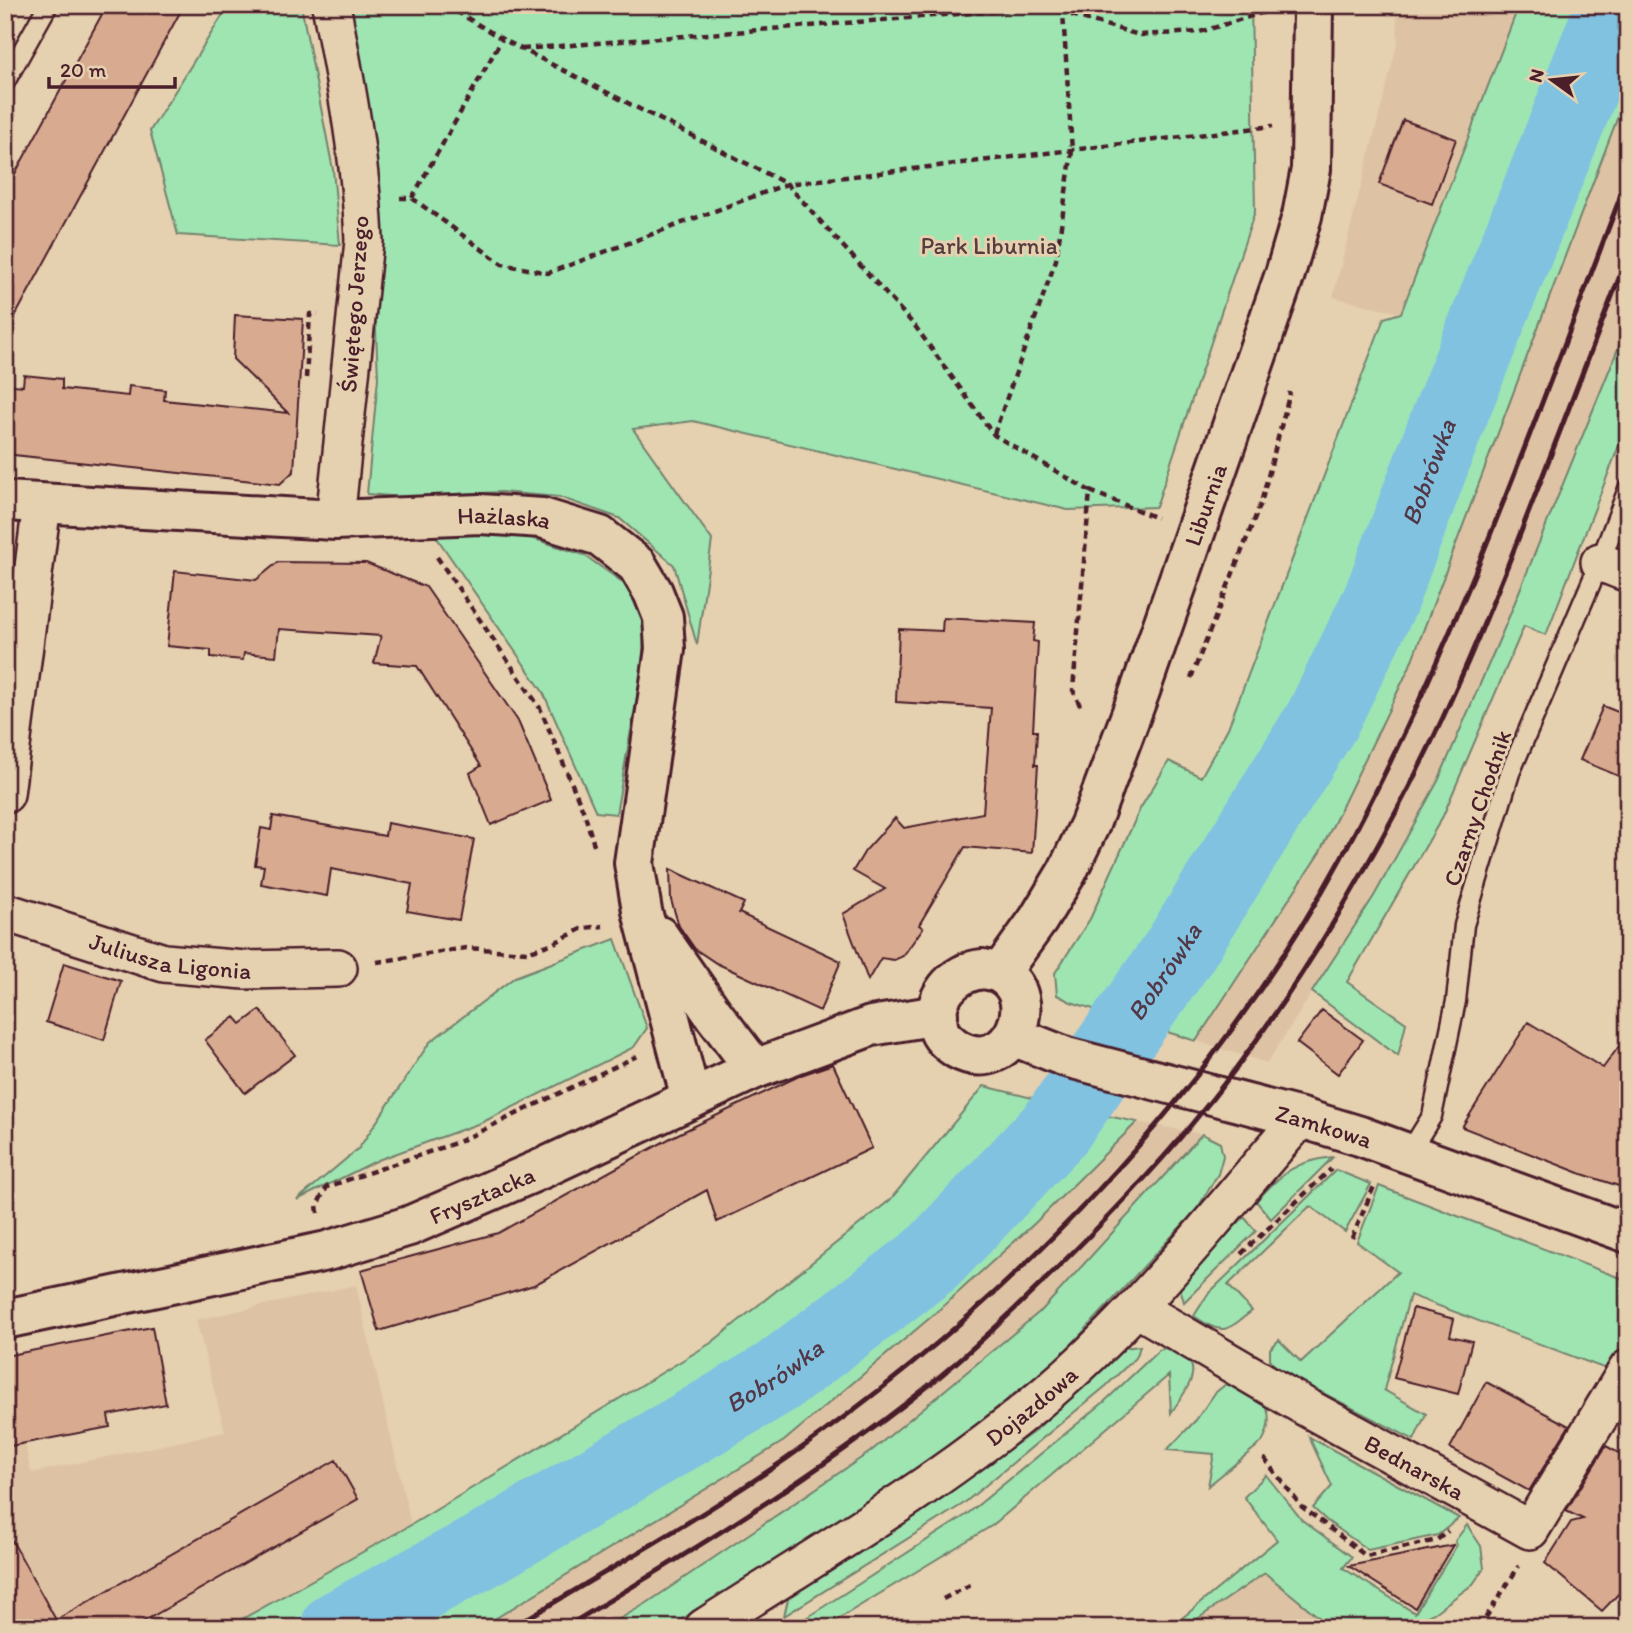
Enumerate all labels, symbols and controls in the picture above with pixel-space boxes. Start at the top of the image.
scale bar [49,46,175,90]
north arrow [1518,46,1588,116]
text: 20 m [60,57,107,82]
text: N [1523,67,1549,85]
street label: Świętego Jerzego [333,215,375,393]
park label: Park Liburnia [920,231,1058,260]
water label: Bobrówka [1394,414,1463,530]
street label: Liburnia [1177,459,1233,550]
street label: Hażlaska [457,499,556,535]
street label: Czarny Chodnik [1437,726,1517,890]
water label: Bobrówka [1120,916,1209,1027]
street label: Juliusza Ligonia [86,926,251,985]
street label: Zamkowa [1273,1098,1377,1154]
street label: Frysztacka [425,1159,539,1230]
water label: Bobrówka [720,1331,830,1420]
street label: Dojazdowa [979,1359,1084,1452]
street label: Bednarska [1360,1428,1470,1506]

